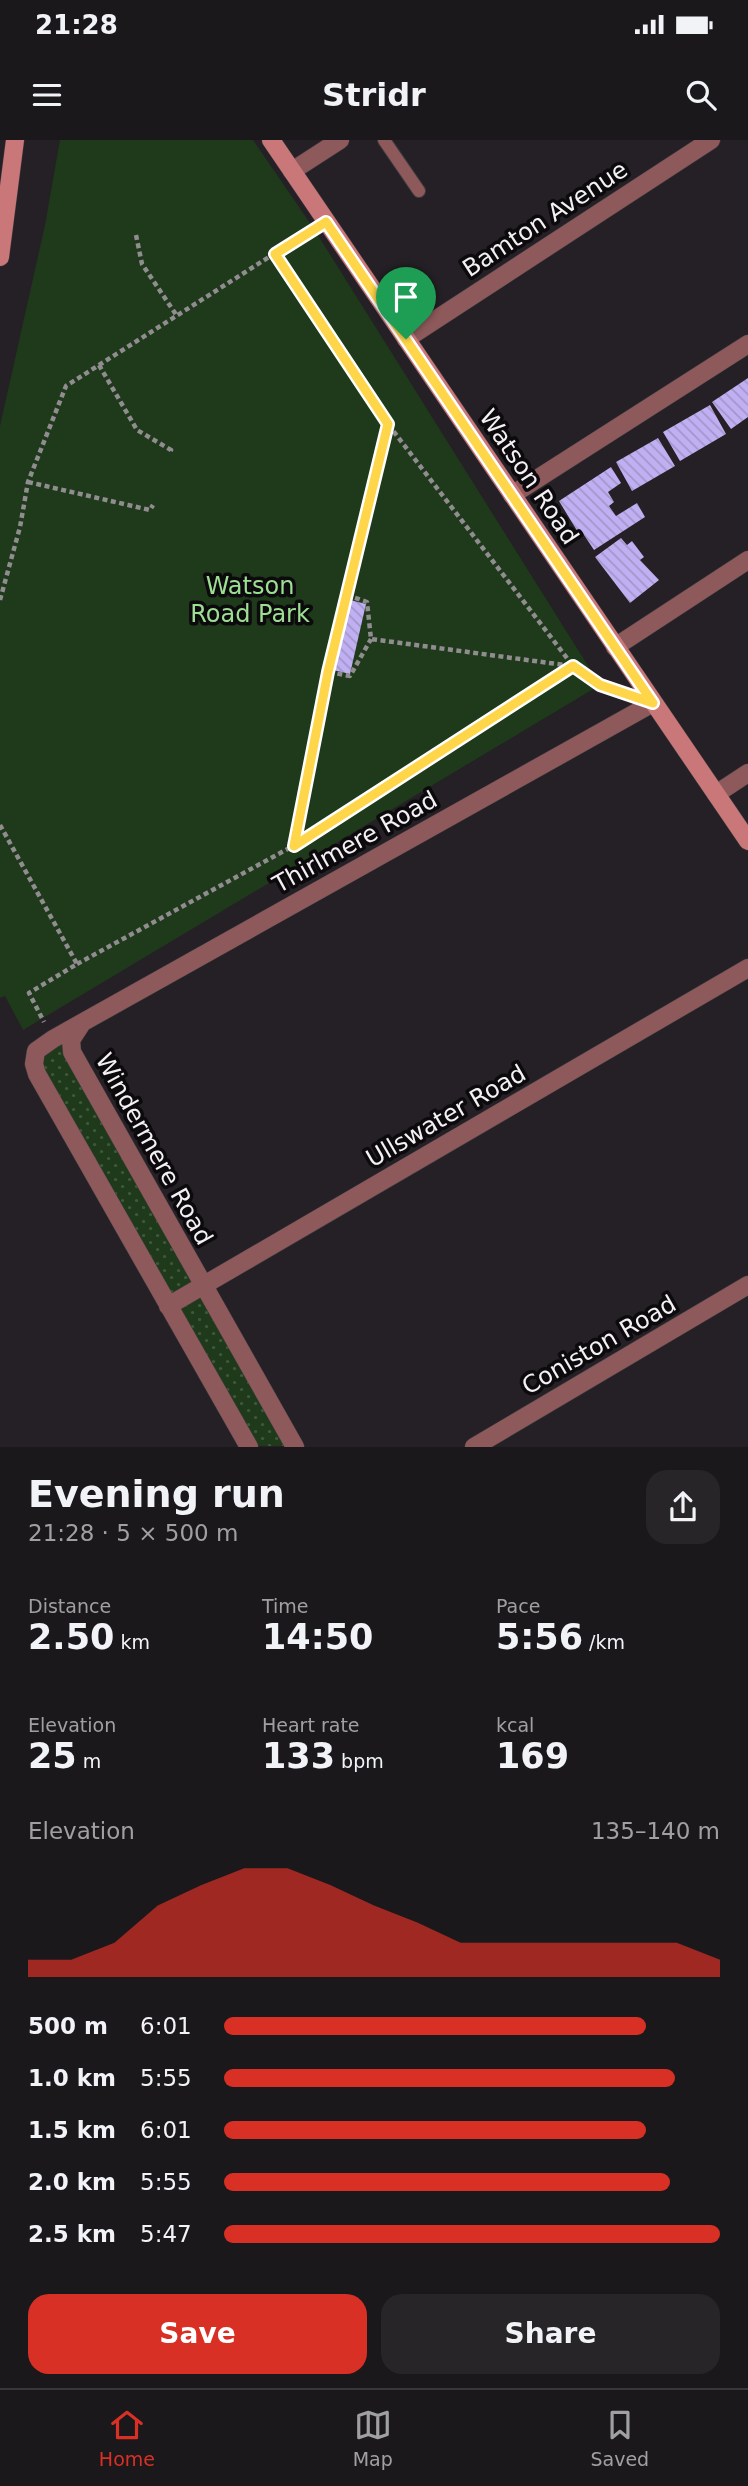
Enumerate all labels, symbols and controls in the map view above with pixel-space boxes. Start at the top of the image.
text: 21:28 [35,10,118,40]
icon: menu [28,76,66,114]
text: Stridr [322,76,426,114]
icon: search [682,76,720,114]
street label: Bamton Avenue [457,155,633,283]
pin [376,267,436,339]
icon: arrive [387,278,425,316]
street label: Watson Road [474,404,584,550]
park label: Watson Road Park [190,572,310,628]
street label: Thirlmere Road [267,785,442,899]
street label: Windermere Road [90,1048,218,1250]
street label: Ullswater Road [361,1059,531,1173]
street label: Coniston Road [517,1290,681,1400]
button: share [646,1470,720,1544]
text: Evening run [28,1472,285,1516]
text: 21:28 · 5 × 500 m [28,1520,238,1546]
text: Distance [28,1595,111,1617]
text: Time [262,1595,309,1617]
text: Pace [496,1595,540,1617]
text: 2.50 [28,1617,114,1657]
text: 14:50 [262,1617,373,1657]
text: 5:56 [496,1617,583,1657]
text: km [114,1631,150,1653]
text: /km [583,1631,625,1653]
text: Elevation [28,1714,116,1736]
text: Heart rate [262,1714,360,1736]
text: kcal [496,1714,534,1736]
text: 25 [28,1736,77,1776]
text: 133 [262,1736,335,1776]
text: 169 [496,1736,569,1776]
text: m [77,1750,101,1772]
text: bpm [335,1750,384,1772]
text: Elevation [28,1818,135,1844]
text: 135–140 m [591,1818,720,1844]
text: 500 m [28,2013,108,2039]
text: 6:01 [140,2013,192,2039]
text: 1.0 km [28,2065,116,2091]
text: 5:55 [140,2065,192,2091]
text: 1.5 km [28,2117,116,2143]
text: 6:01 [140,2117,192,2143]
text: 2.0 km [28,2169,116,2195]
text: 5:55 [140,2169,192,2195]
text: 2.5 km [28,2221,116,2247]
text: 5:47 [140,2221,192,2247]
button: Save [28,2294,367,2374]
button: Share [381,2294,720,2374]
tab: Home [99,2406,155,2470]
tab: Map [353,2406,393,2470]
tab: Saved [590,2406,649,2470]

